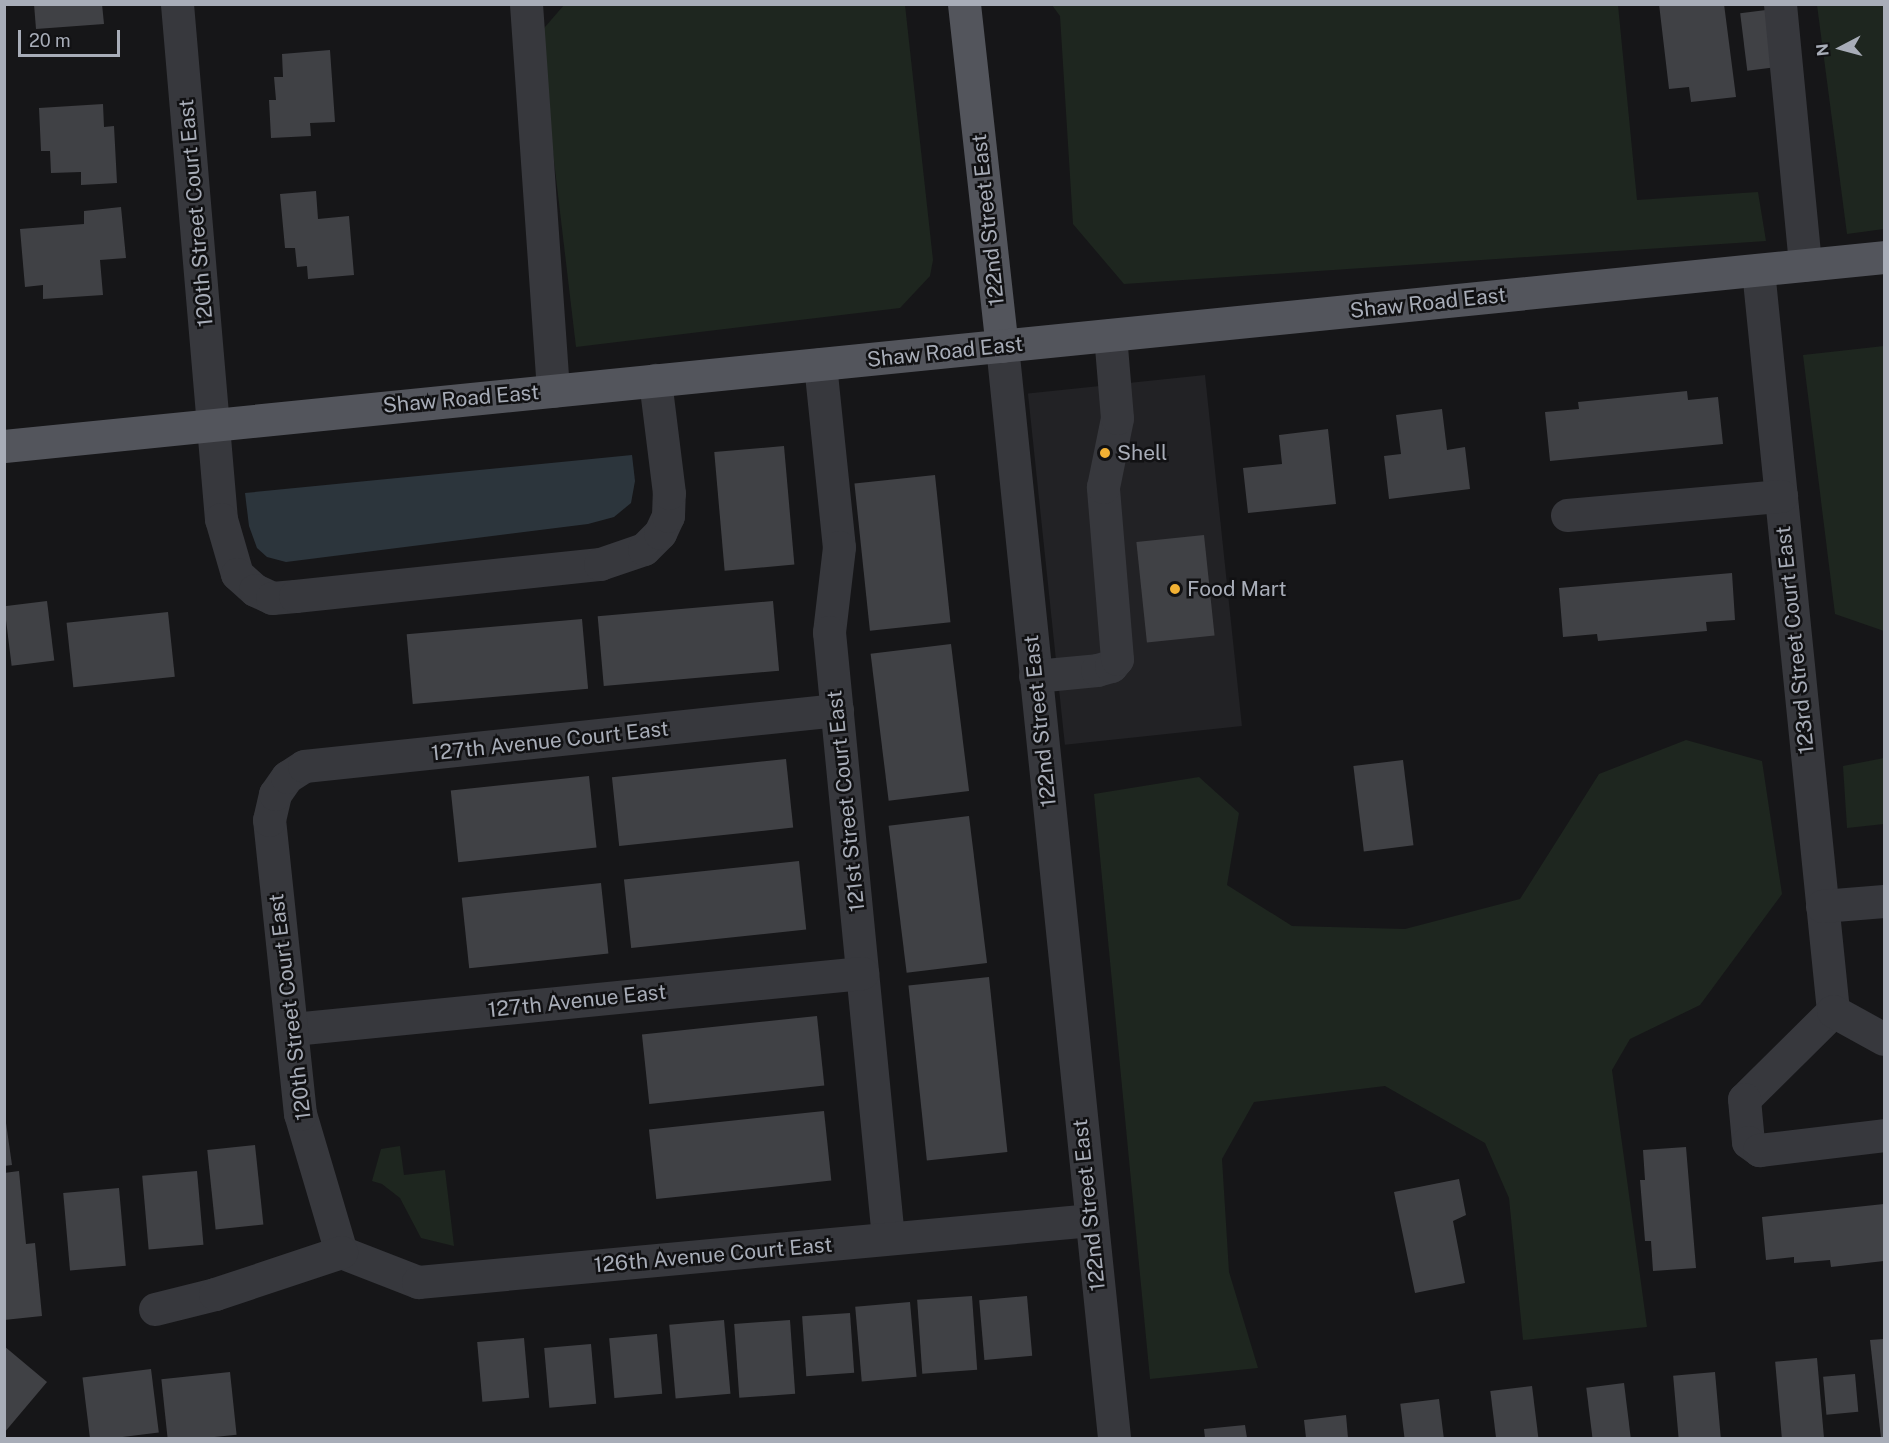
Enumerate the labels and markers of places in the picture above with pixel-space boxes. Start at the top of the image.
place label: Shell [1117,440,1167,466]
marker: Shell [1098,446,1112,460]
place label: Food Mart [1187,576,1287,602]
marker: Food Mart [1168,582,1182,596]

